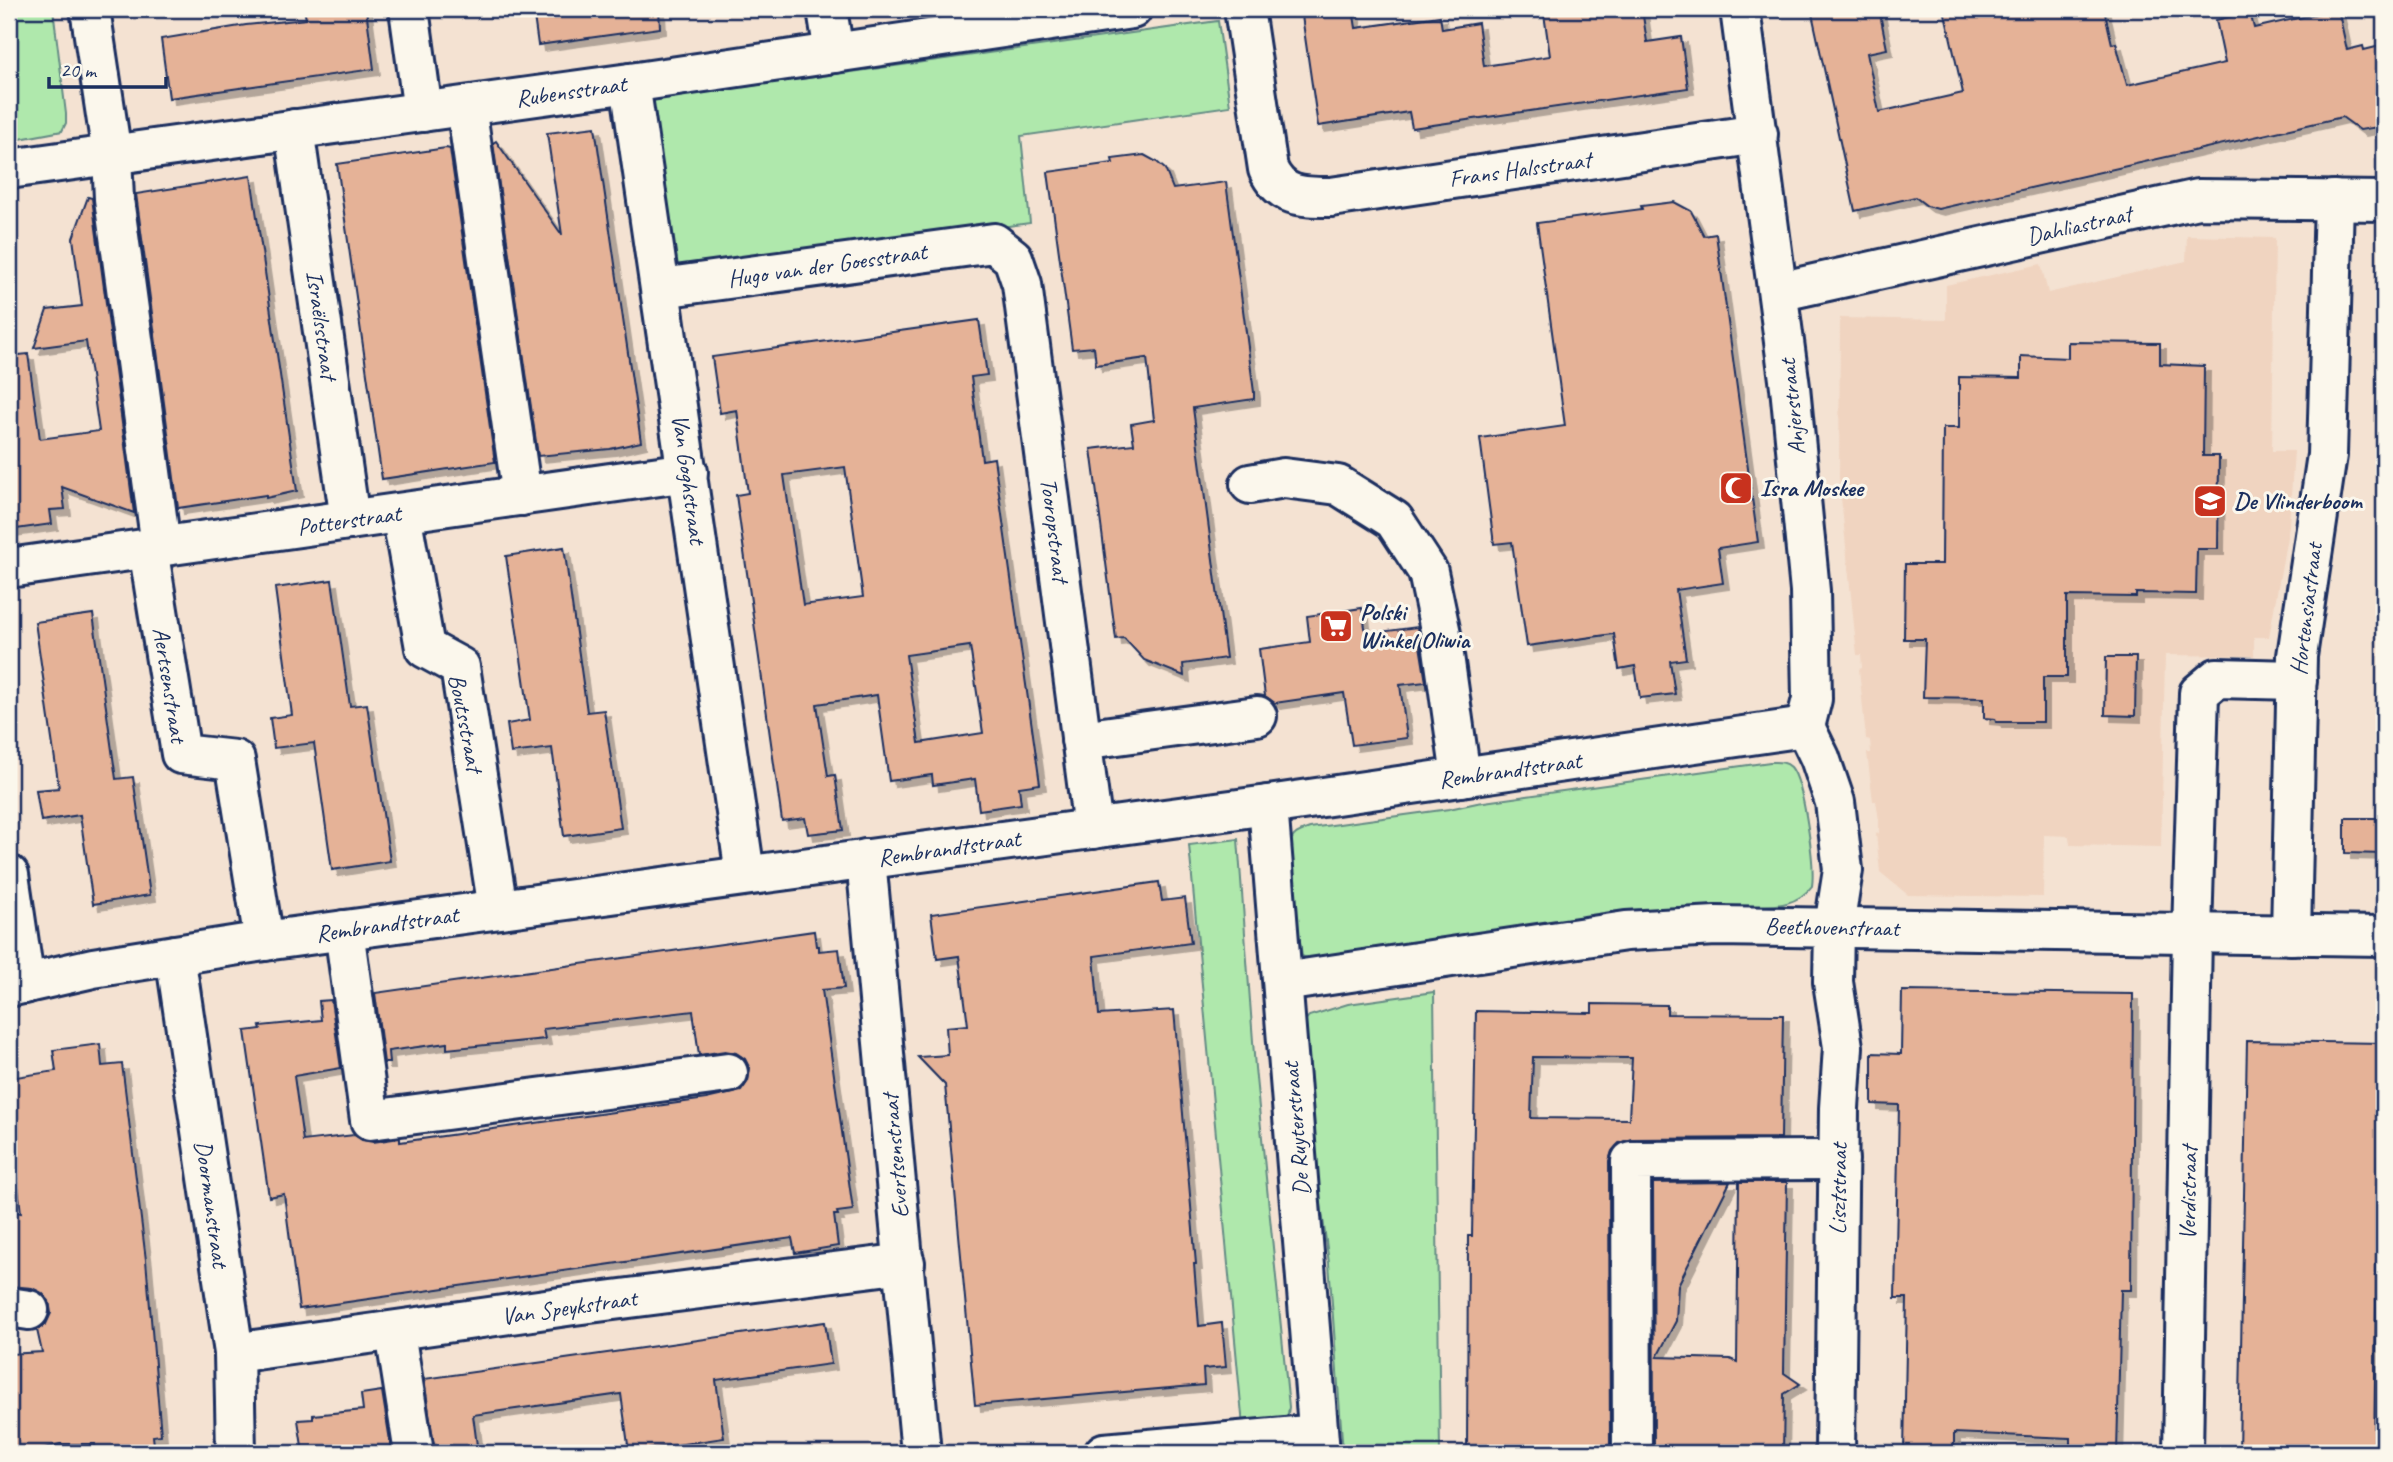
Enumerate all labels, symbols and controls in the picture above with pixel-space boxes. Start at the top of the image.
scale bar [49,46,166,90]
text: 20 m [60,57,98,83]
street label: Rubensstraat [514,68,630,114]
street label: Frans Halsstraat [1447,144,1596,194]
street label: Dahliastraat [2024,198,2137,252]
street label: Hugo van der Goesstraat [726,236,930,294]
street label: Israëlsstraat [300,269,345,384]
street label: Anjerstraat [1772,356,1812,456]
street label: Van Goghstraat [665,412,713,548]
mosque icon: Isra Moskee [1717,469,1755,507]
place label: Isra Moskee [1760,473,1865,503]
street label: Tooropstraat [1034,476,1077,587]
school or university icon: De Vlinderboom [2191,482,2229,520]
place label: De Vlinderboom [2234,486,2363,516]
street label: Potterstraat [295,498,405,542]
street label: Hortensiastraat [2283,539,2329,677]
place label: Polski Winkel Oliwia [1360,597,1471,655]
supermarket icon: Polski Winkel Oliwia [1317,607,1355,645]
street label: Aertsenstraat [146,625,194,747]
street label: Boutsstraat [442,672,491,777]
street label: Rembrandtstraat [1437,745,1585,795]
street label: Rembrandtstraat [876,823,1024,873]
street label: Rembrandtstraat [314,899,462,949]
street label: Beethovenstraat [1765,911,1901,943]
street label: De Ruyterstraat [1275,1059,1317,1197]
street label: Evertsenstraat [874,1090,915,1219]
street label: Doormanstraat [188,1139,236,1271]
street label: Lisztstraat [1822,1141,1854,1235]
street label: Verdistraat [2172,1142,2204,1240]
street label: Van Speykstraat [499,1282,641,1331]

